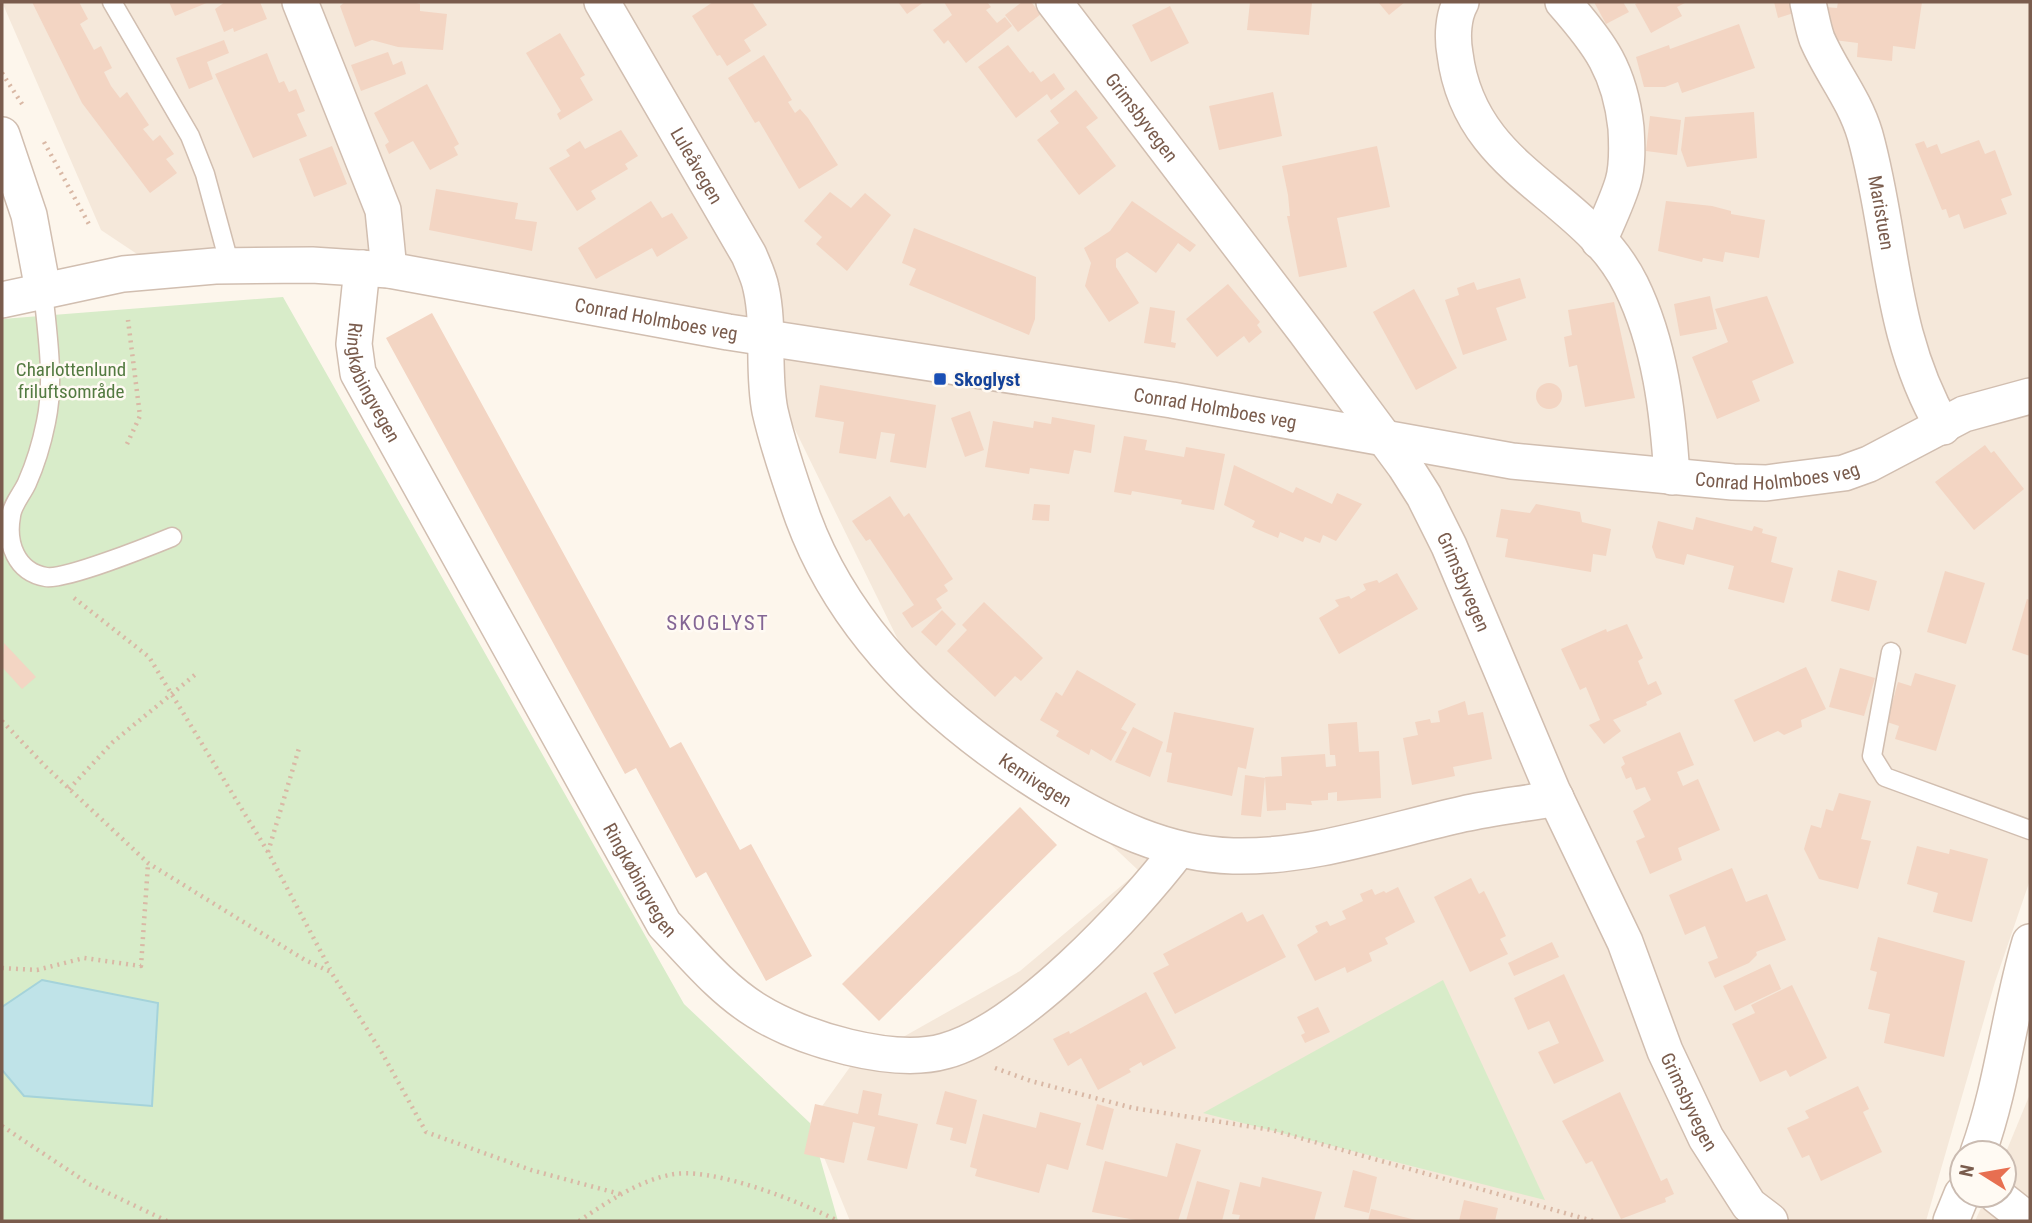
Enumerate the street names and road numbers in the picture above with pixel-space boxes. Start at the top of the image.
street label: Grimsbyvegen [1100,68,1183,167]
street label: Luleåvegen [665,123,728,208]
street label: Maristuen [1863,173,1899,252]
street label: Conrad Holmboes veg [573,293,739,345]
street label: Ringkøbingvegen [342,322,405,446]
street label: Conrad Holmboes veg [1132,383,1298,434]
street label: Conrad Holmboes veg [1694,457,1863,495]
street label: Grimsbyvegen [1432,528,1495,635]
street label: Kemivegen [994,749,1076,812]
street label: Ringkøbingvegen [598,819,682,942]
street label: Grimsbyvegen [1656,1049,1722,1155]

